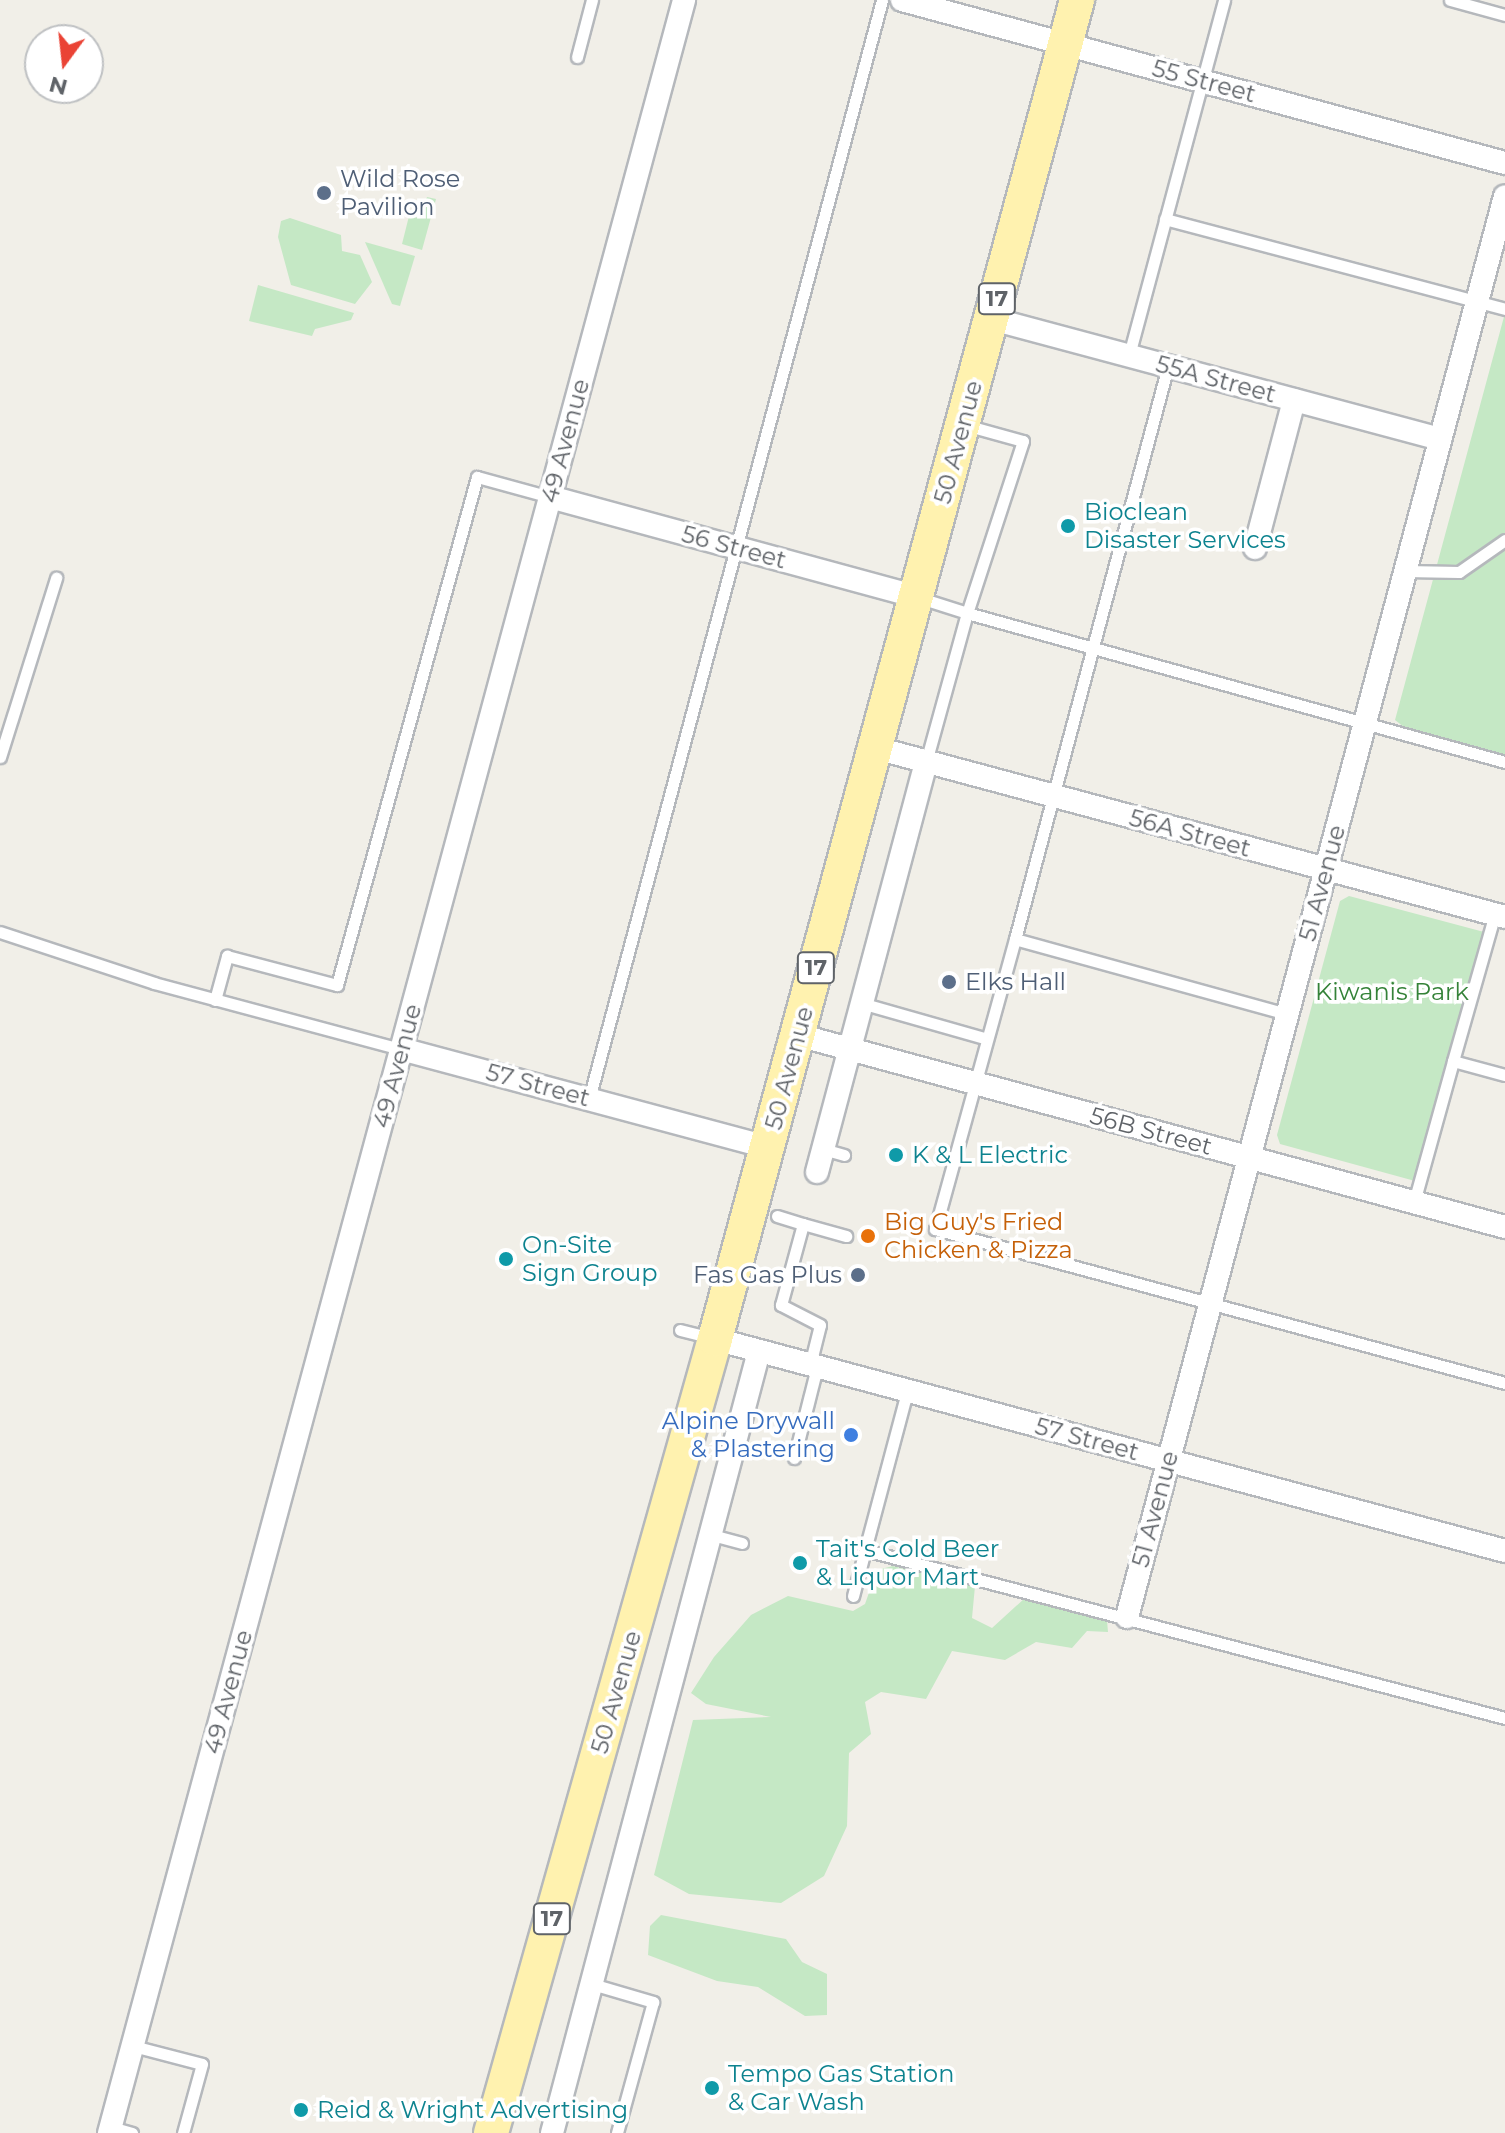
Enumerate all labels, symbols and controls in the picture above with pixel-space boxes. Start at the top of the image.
north arrow [24,24,104,104]
street label: 55 Street [1149,53,1259,109]
text: N [46,70,70,101]
place label: Wild Rose Pavilion [340,165,460,221]
marker: Wild Rose Pavilion [315,184,333,202]
road number: 17 [977,281,1017,317]
street label: 55A Street [1153,349,1279,409]
street label: 49 Avenue [535,376,595,506]
street label: 50 Avenue [928,377,988,507]
place label: Bioclean Disaster Services [1084,498,1286,554]
marker: Bioclean Disaster Services [1059,517,1077,535]
street label: 56 Street [679,519,789,575]
street label: 56A Street [1126,803,1254,863]
street label: 51 Avenue [1293,822,1351,944]
road number: 17 [796,950,836,986]
place label: Elks Hall [965,968,1066,996]
marker: Elks Hall [940,973,958,991]
park label: Kiwanis Park [1315,978,1469,1006]
street label: 49 Avenue [367,1001,427,1131]
street label: 50 Avenue [759,1003,819,1133]
street label: 57 Street [483,1057,593,1113]
street label: 56B Street [1087,1101,1215,1161]
place label: K & L Electric [912,1141,1068,1169]
marker: K & L Electric [887,1146,905,1164]
place label: Big Guy's Fried Chicken & Pizza [884,1208,1073,1264]
marker: Big Guy's Fried Chicken & Pizza [859,1227,877,1245]
place label: On-Site Sign Group [522,1231,657,1287]
marker: On-Site Sign Group [497,1250,515,1268]
place label: Fas Gas Plus [693,1261,842,1289]
marker: Fas Gas Plus [849,1266,867,1284]
place label: Alpine Drywall & Plastering [662,1407,835,1463]
street label: 57 Street [1032,1411,1142,1467]
marker: Alpine Drywall & Plastering [842,1426,860,1444]
street label: 51 Avenue [1126,1448,1184,1570]
place label: Tait's Cold Beer & Liquor Mart [816,1535,999,1591]
marker: Tait's Cold Beer & Liquor Mart [791,1554,809,1572]
street label: 49 Avenue [198,1627,258,1757]
street label: 50 Avenue [585,1627,647,1757]
road number: 17 [532,1901,572,1937]
place label: Tempo Gas Station & Car Wash [728,2060,954,2116]
marker: Tempo Gas Station & Car Wash [703,2079,721,2097]
place label: Reid & Wright Advertising [317,2096,628,2124]
marker: Reid & Wright Advertising [292,2101,310,2119]

